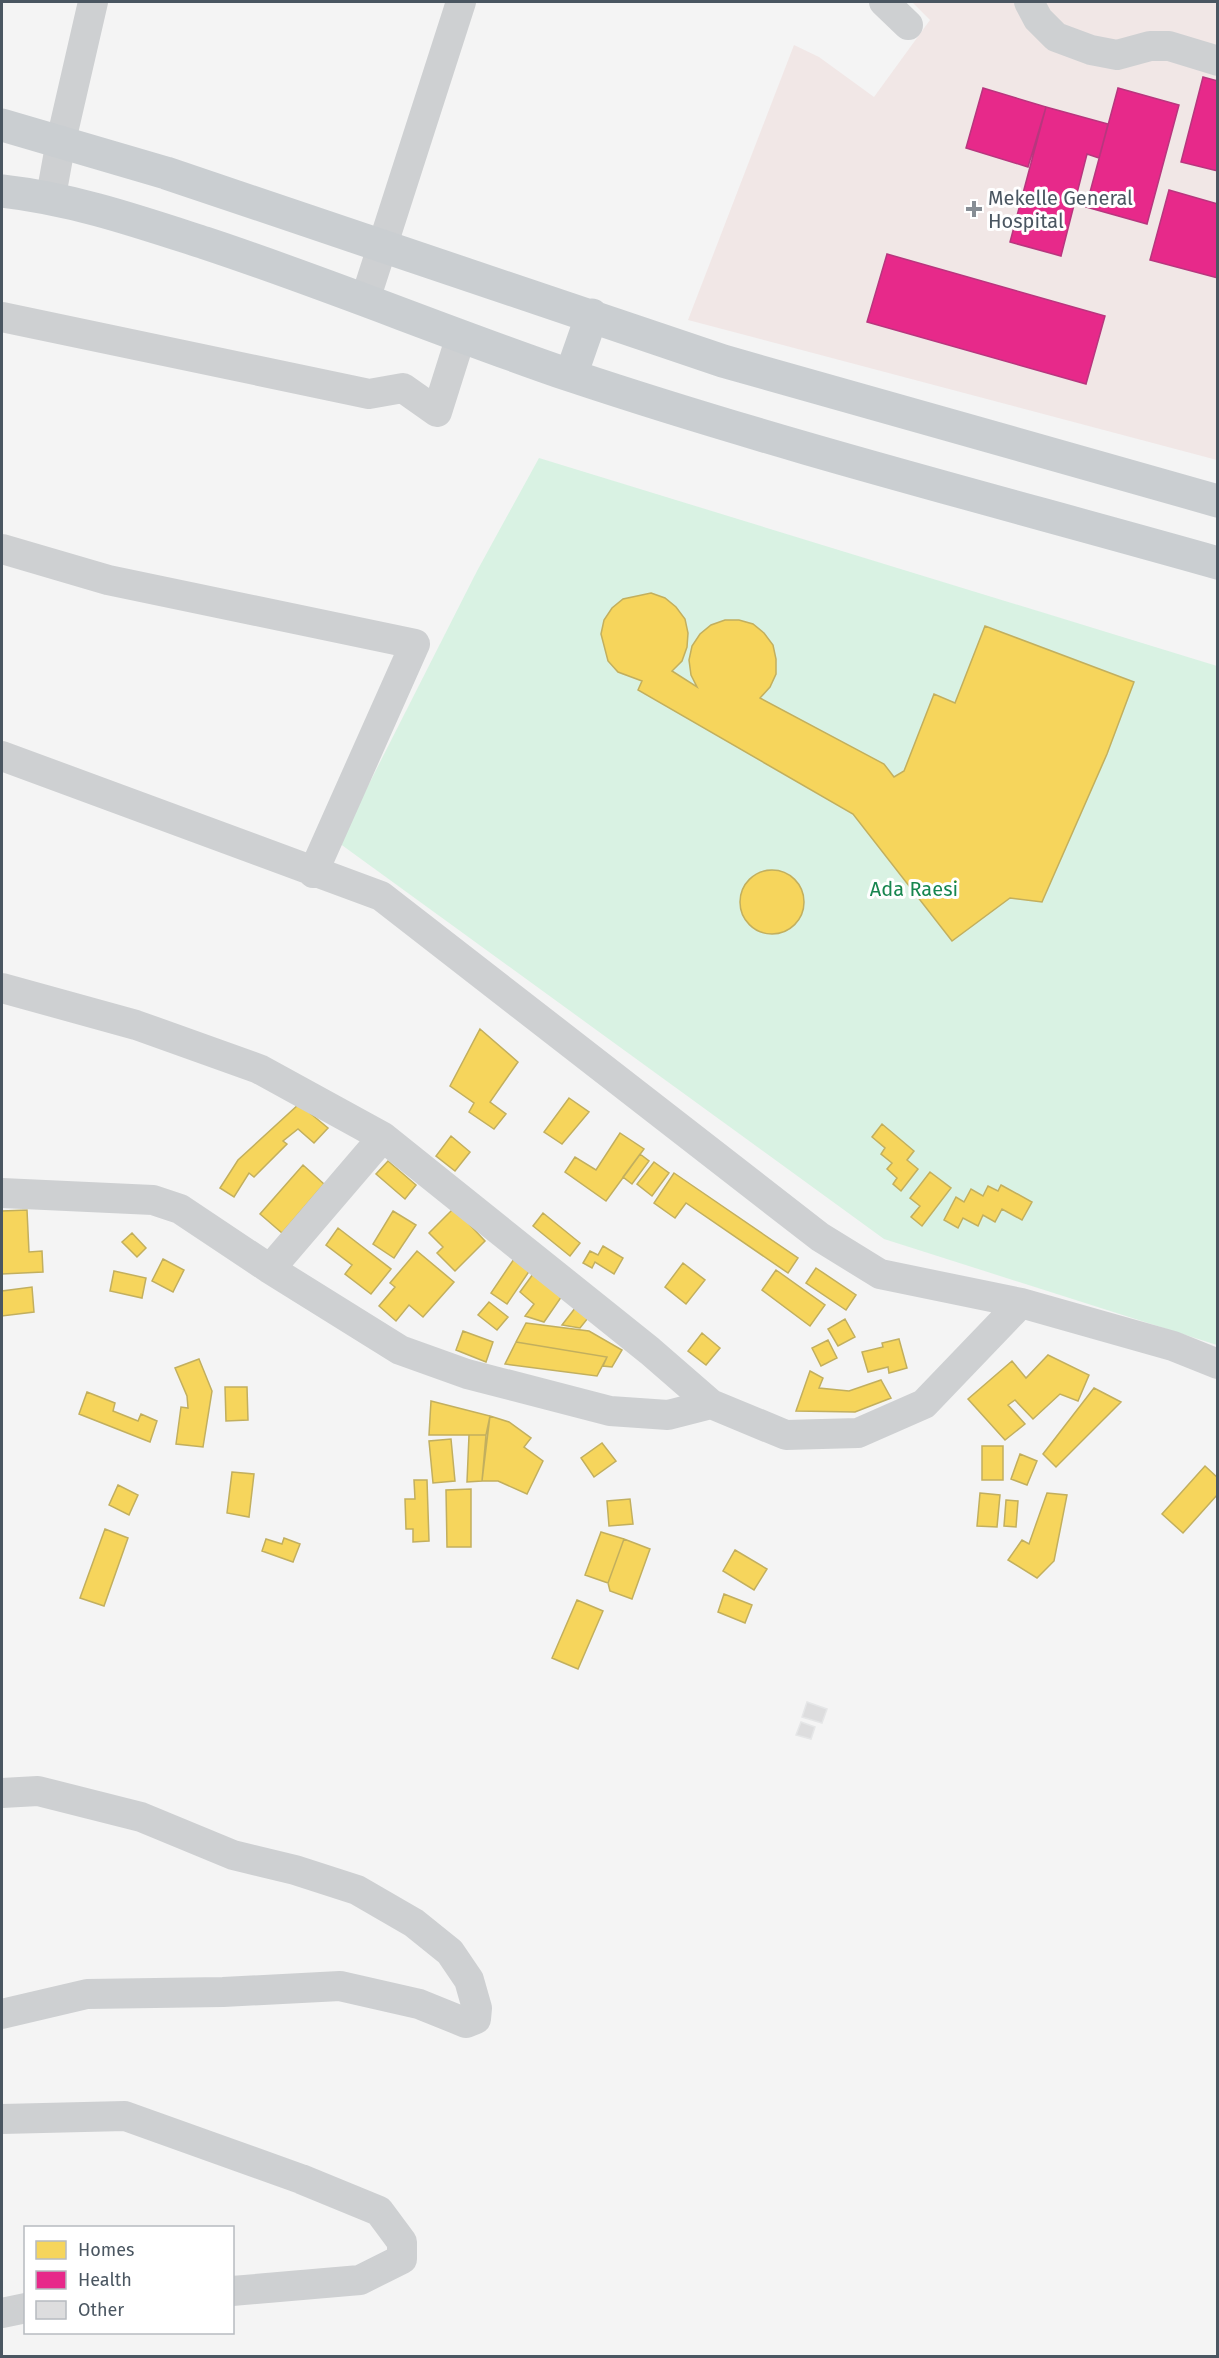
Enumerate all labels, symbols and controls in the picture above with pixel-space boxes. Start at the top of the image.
place label: Mekelle General Hospital [988,186,1133,233]
marker: Mekelle General Hospital [965,200,983,218]
park label: Ada Raesi [870,877,958,901]
legend [24,2226,234,2334]
text: Homes [78,2239,134,2261]
text: Health [78,2269,132,2291]
text: Other [78,2299,124,2321]

